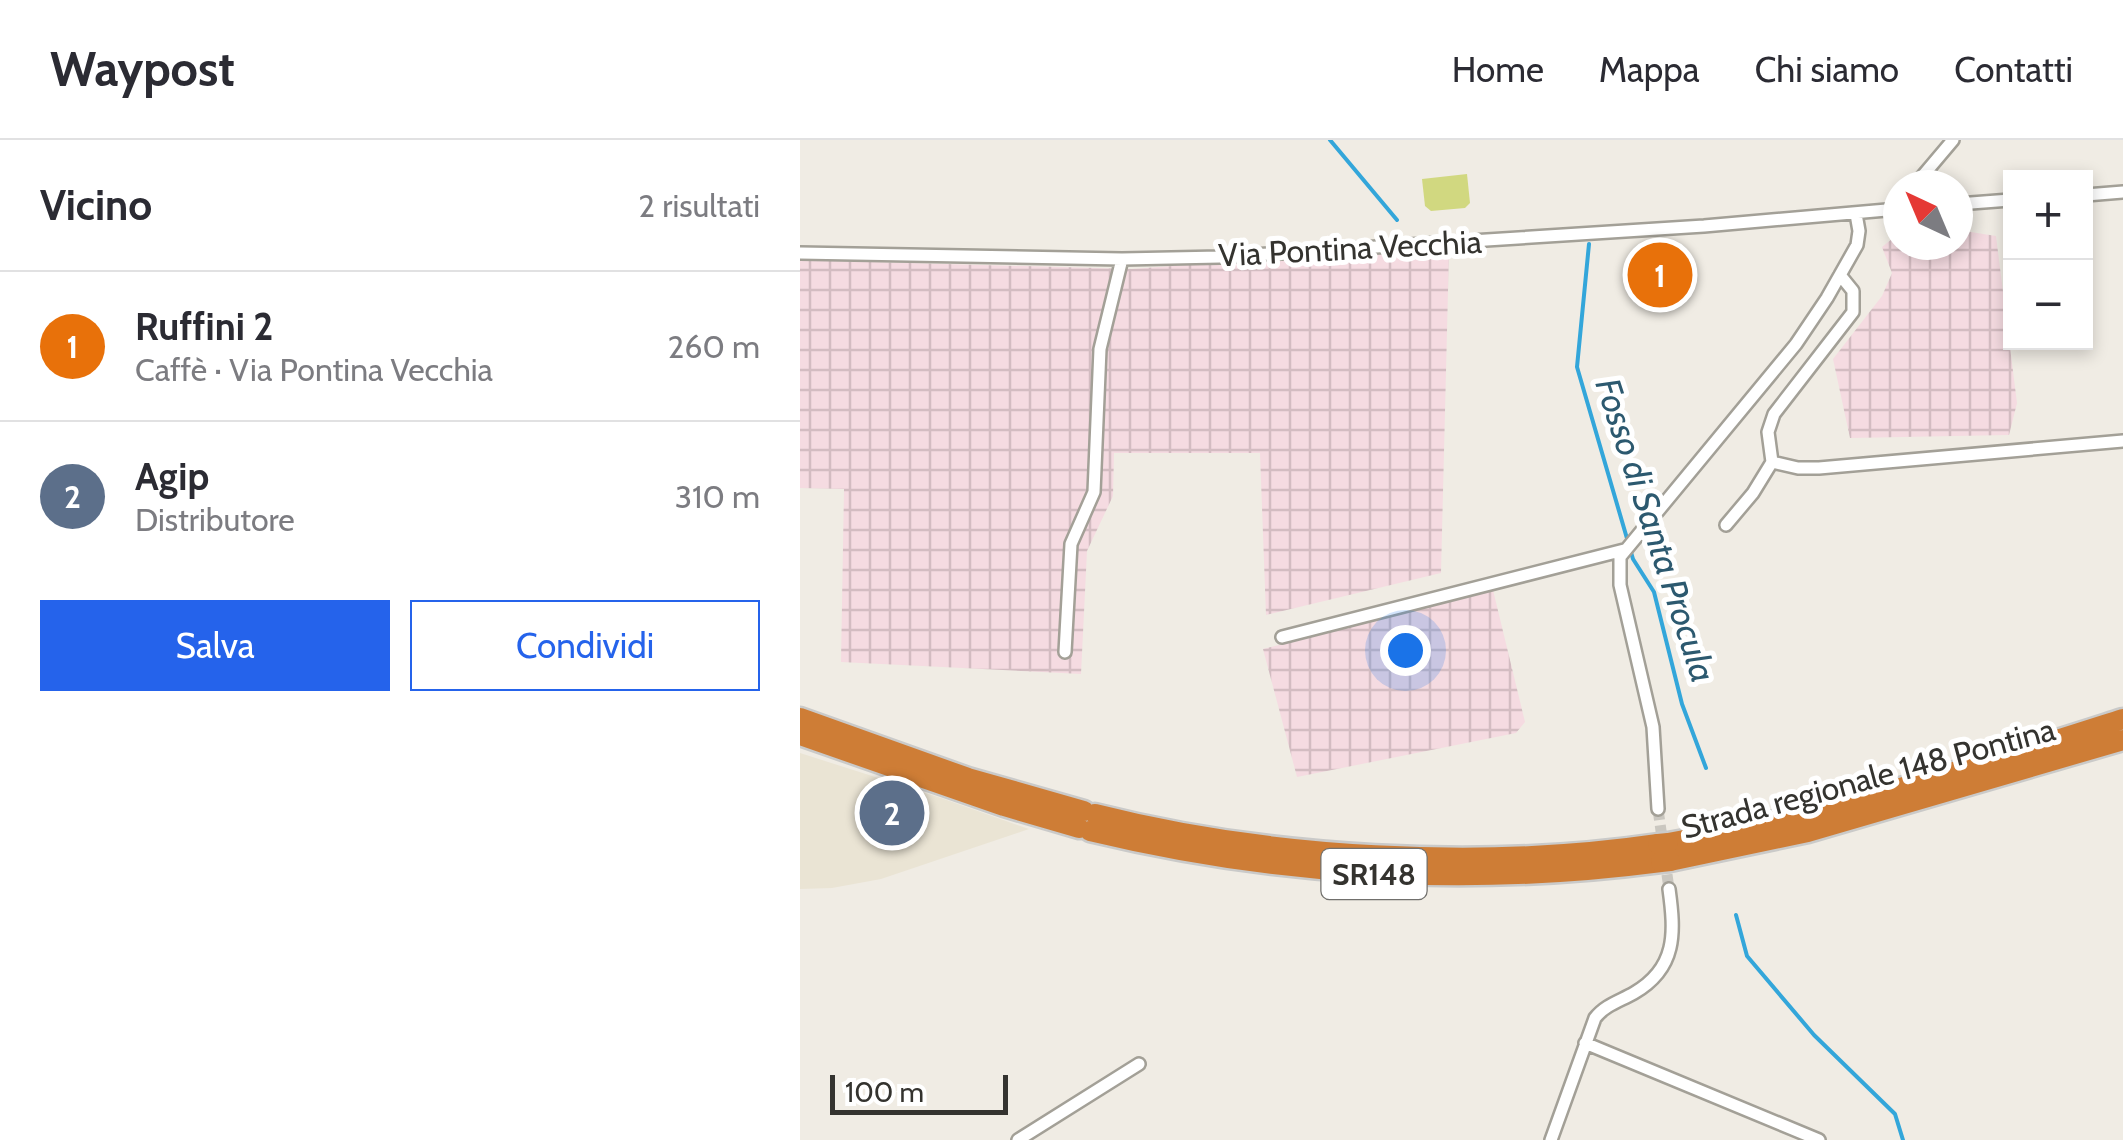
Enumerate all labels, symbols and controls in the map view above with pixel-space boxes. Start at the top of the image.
text: Waypost [50,40,235,98]
text: Home [1452,48,1544,91]
text: Mappa [1599,48,1700,91]
text: Chi siamo [1755,48,1899,91]
text: Contatti [1954,48,2073,91]
north arrow [1883,170,1973,260]
map controls [2003,170,2093,350]
button: + [2003,170,2093,260]
text: Vicino [40,179,152,231]
text: 2 risultati [638,186,760,225]
street label: Via Pontina Vecchia [1217,222,1483,274]
pin: 1 [1628,238,1692,312]
button: − [2003,260,2093,350]
text: Ruffini 2 [135,303,273,350]
text: 1 [67,327,78,366]
text: 260 m [667,327,760,366]
text: Caffè · Via Pontina Vecchia [135,350,493,389]
water label: Fosso di Santa Procula [1586,372,1726,688]
text: Agip [135,453,209,500]
text: 2 [64,477,81,516]
text: 310 m [675,477,760,516]
text: Distributore [135,500,295,539]
button: Salva [40,600,390,691]
button: Condividi [410,600,760,691]
your location [1380,625,1431,676]
street label: Strada regionale 148 Pontina [1677,709,2060,847]
pin: 2 [859,776,924,850]
road number: SR148 [1322,849,1426,899]
scale bar [830,1070,1008,1114]
text: 100 m [845,1075,924,1109]

